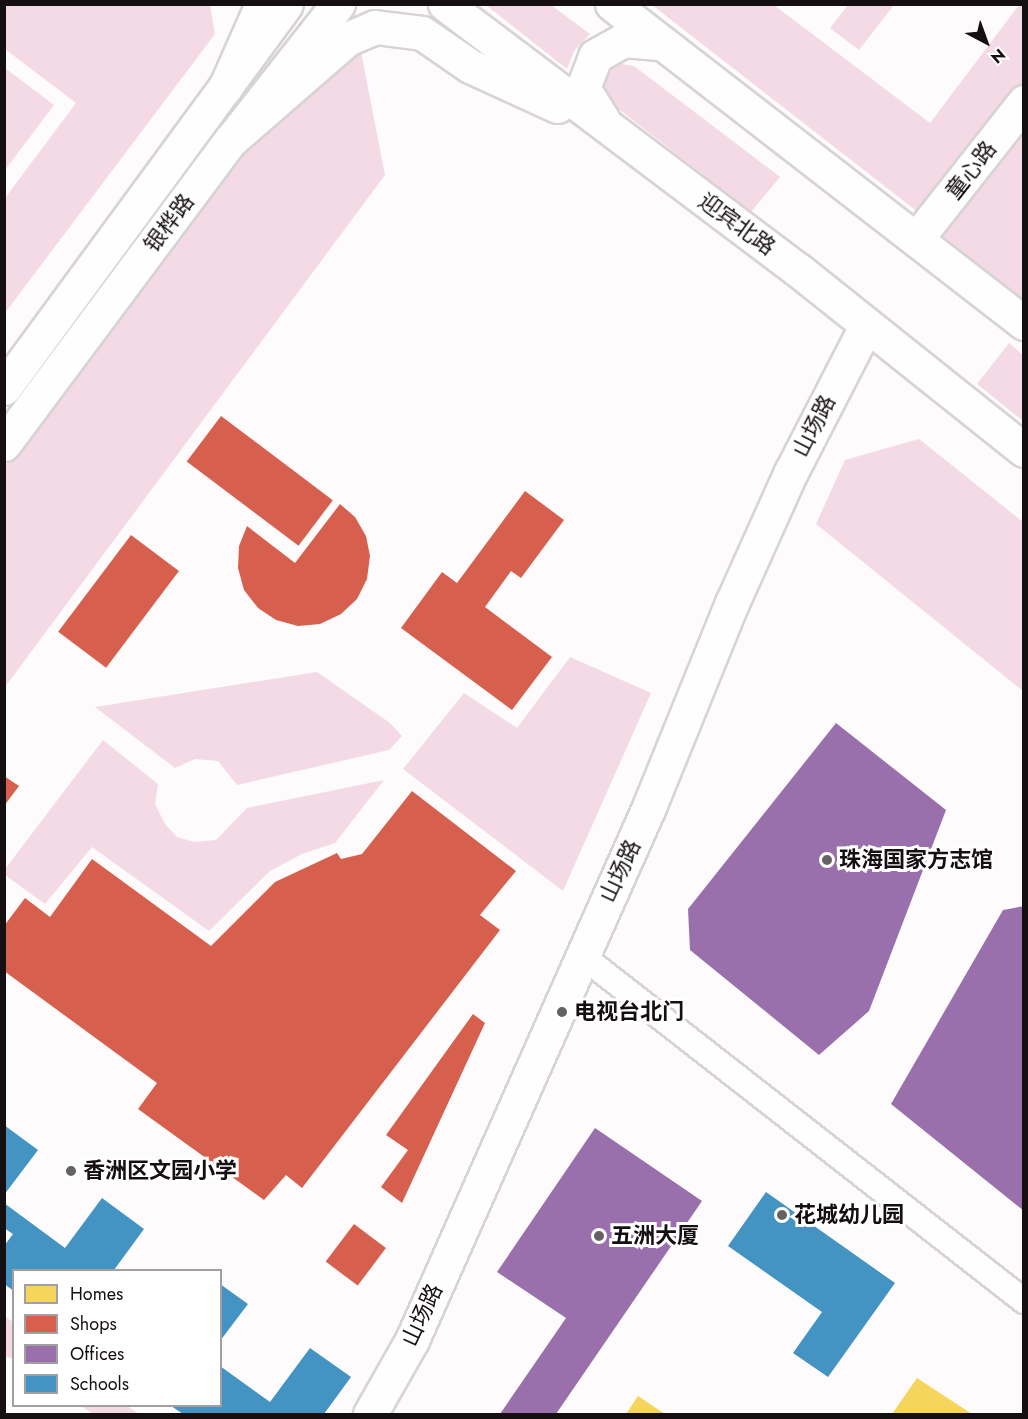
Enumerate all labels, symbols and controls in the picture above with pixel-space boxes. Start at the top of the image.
north arrow [956,12,1016,72]
text: N [986,43,1010,69]
street label: 童心路 [940,136,1002,204]
street label: 迎宾北路 [694,187,780,261]
street label: 银桦路 [139,189,199,257]
street label: 山场路 [787,391,841,461]
street label: 山场路 [594,836,646,906]
place label: 珠海国家方志馆 [839,847,993,873]
marker: 珠海国家方志馆 [820,853,834,867]
place label: 电视台北门 [574,999,684,1025]
marker: 电视台北门 [555,1005,569,1019]
place label: 香洲区文园小学 [83,1158,237,1184]
marker: 香洲区文园小学 [64,1164,78,1178]
place label: 花城幼儿园 [794,1202,904,1228]
marker: 花城幼儿园 [775,1208,789,1222]
place label: 五洲大厦 [611,1223,699,1249]
marker: 五洲大厦 [592,1229,606,1243]
legend [12,1269,222,1407]
street label: 山场路 [396,1280,448,1350]
text: Homes [70,1281,123,1307]
text: Shops [70,1311,117,1337]
text: Offices [70,1341,124,1367]
text: Schools [70,1371,129,1397]

